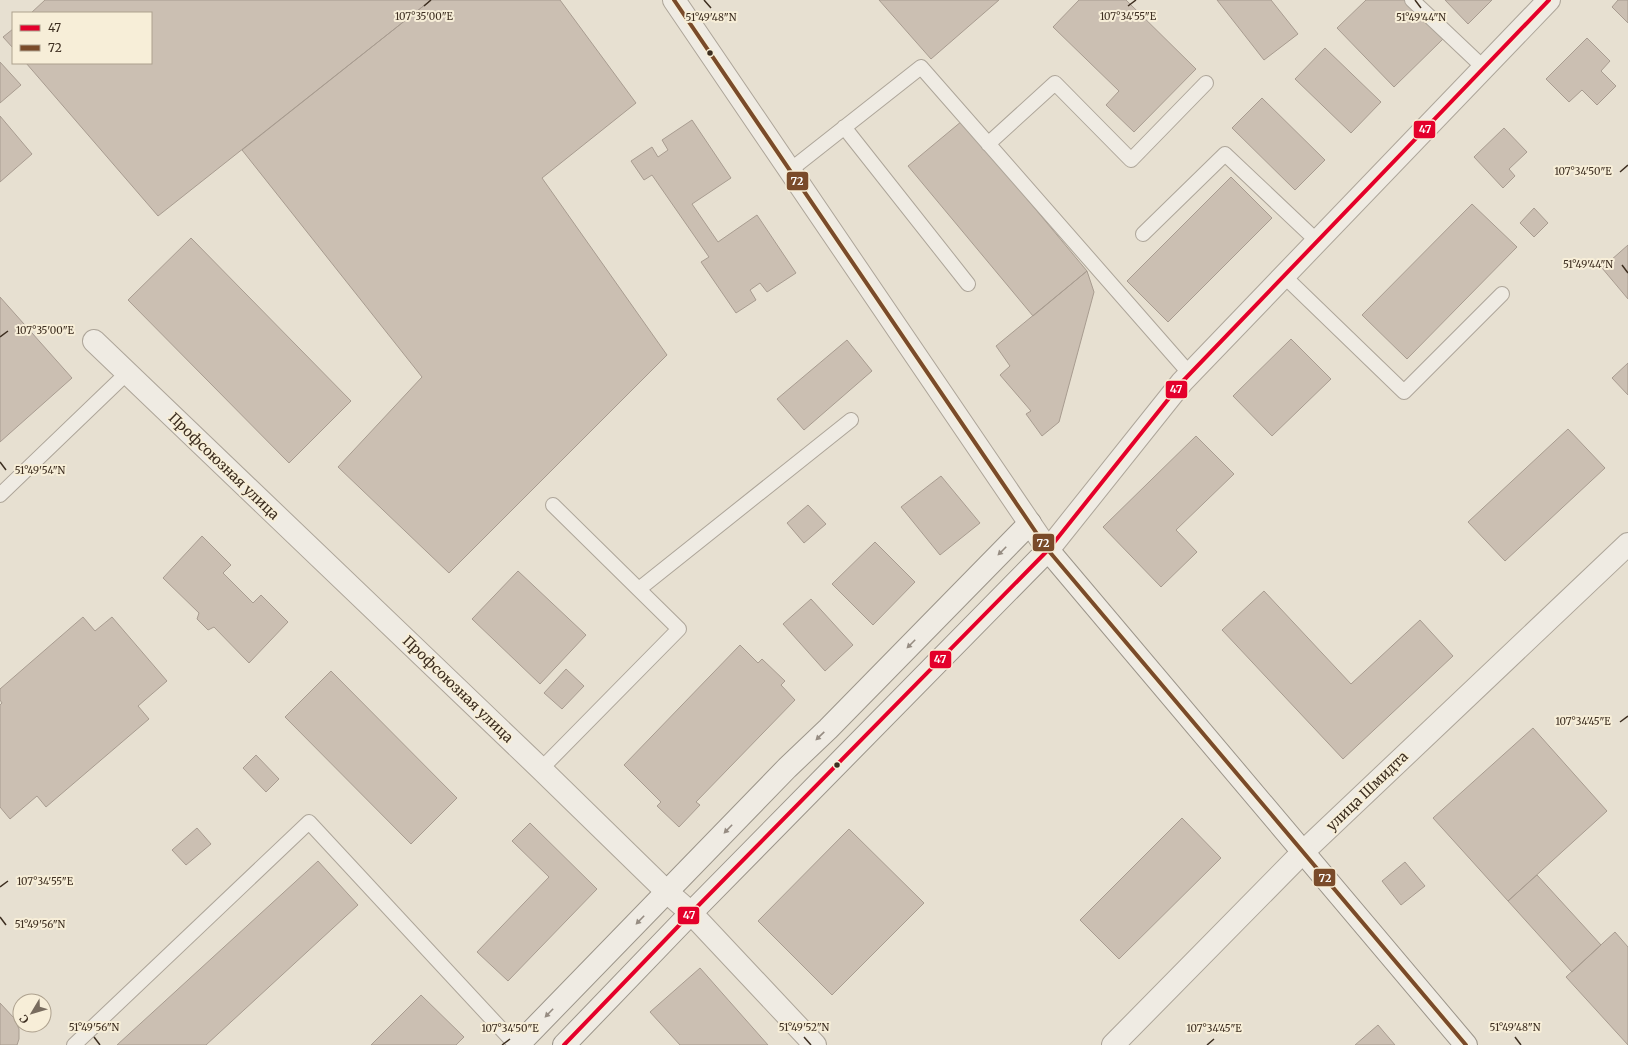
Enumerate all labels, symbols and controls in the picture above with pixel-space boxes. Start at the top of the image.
text: 107°35'00"E [395,10,454,23]
text: 107°34'55"E [1100,10,1157,23]
text: 51°49'48"N [686,11,737,24]
text: 51°49'44"N [1396,11,1446,24]
legend [12,12,152,64]
text: 47 [48,20,61,35]
text: 72 [48,40,62,55]
unlabelled marker [705,48,715,58]
line badge: 47 [1413,120,1436,139]
text: 47 [1419,122,1432,136]
text: 107°34'50"E [1554,165,1612,178]
line badge: 72 [786,171,809,191]
text: 72 [791,174,804,188]
text: 51°49'44"N [1563,258,1613,271]
text: 107°35'00"E [16,324,75,337]
line badge: 47 [1165,380,1188,399]
text: 47 [1170,382,1183,396]
street label: Профсоюзная улица [165,409,283,524]
text: 51°49'54"N [15,464,65,477]
line badge: 72 [1032,533,1055,552]
text: 72 [1037,536,1050,550]
one-way arrow [997,546,1007,556]
street label: Профсоюзная улица [399,632,517,747]
one-way arrow [906,639,916,649]
line badge: 47 [929,650,952,669]
text: 47 [934,652,947,666]
text: 107°34'45"E [1555,715,1611,728]
one-way arrow [815,732,825,741]
street label: улица Шмидта [1322,747,1412,835]
unlabelled marker [832,760,842,770]
one-way arrow [723,824,733,834]
line badge: 72 [1313,868,1336,887]
text: 72 [1319,871,1332,885]
text: 107°34'55"E [17,875,74,888]
line badge: 47 [677,906,700,925]
text: 47 [683,908,696,922]
one-way arrow [635,915,645,925]
text: 51°49'56"N [15,918,66,931]
north arrow [12,993,52,1033]
one-way arrow [545,1008,554,1018]
text: С [16,1012,32,1026]
text: 51°49'56"N [69,1021,120,1034]
text: 51°49'52"N [779,1021,830,1034]
text: 51°49'48"N [1490,1021,1541,1034]
text: 107°34'50"E [481,1022,539,1035]
text: 107°34'45"E [1186,1022,1242,1035]

